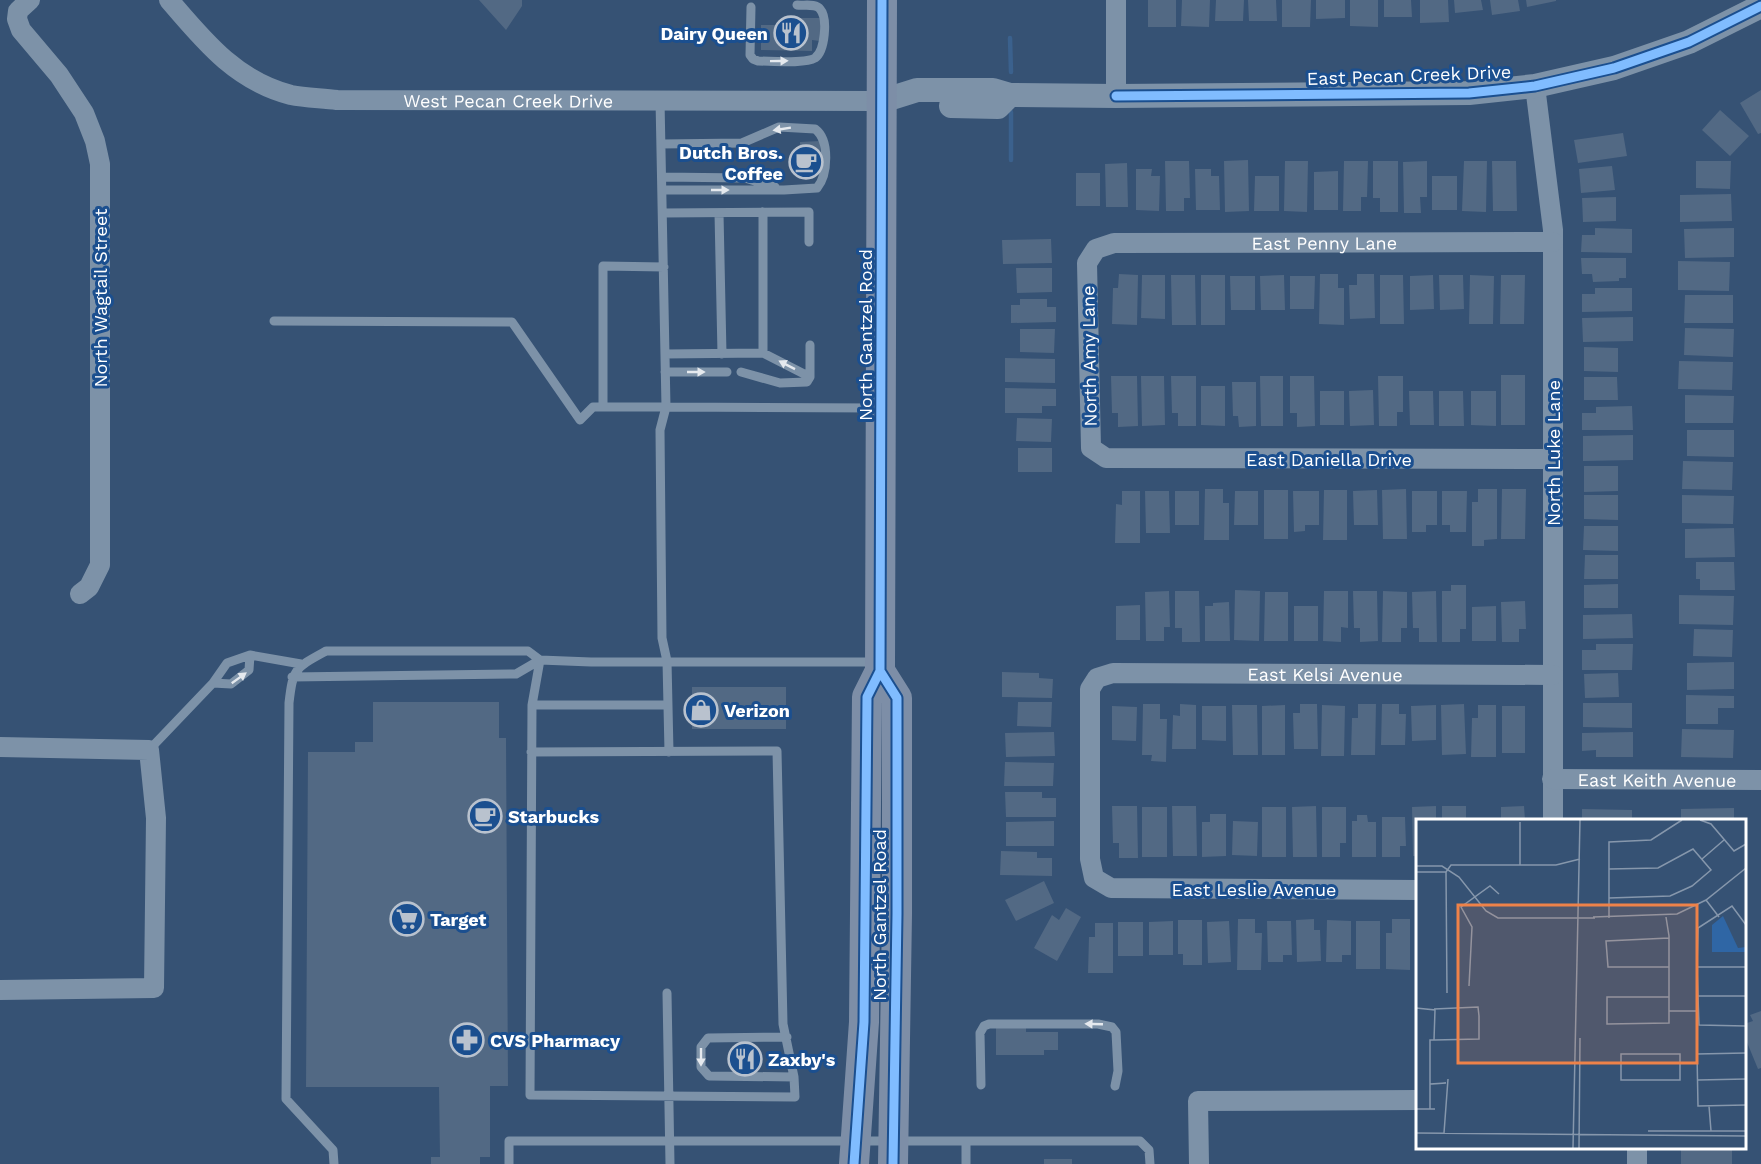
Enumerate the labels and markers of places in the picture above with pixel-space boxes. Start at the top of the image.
restaurant icon: Dairy Queen [773,15,809,51]
place label: Dairy Queen [660,23,768,44]
place label: Dutch Bros. Coffee [679,142,783,184]
cafe icon: Dutch Bros. Coffee [788,144,824,180]
shop icon: Verizon [683,692,719,728]
place label: Verizon [724,700,790,721]
cafe icon: Starbucks [467,798,503,834]
place label: Starbucks [508,806,600,827]
supermarket icon: Target [389,901,425,937]
place label: Target [430,909,487,930]
pharmacy icon: CVS Pharmacy [449,1022,485,1058]
place label: CVS Pharmacy [490,1030,621,1051]
restaurant icon: Zaxby's [727,1041,763,1077]
place label: Zaxby's [768,1049,836,1070]

